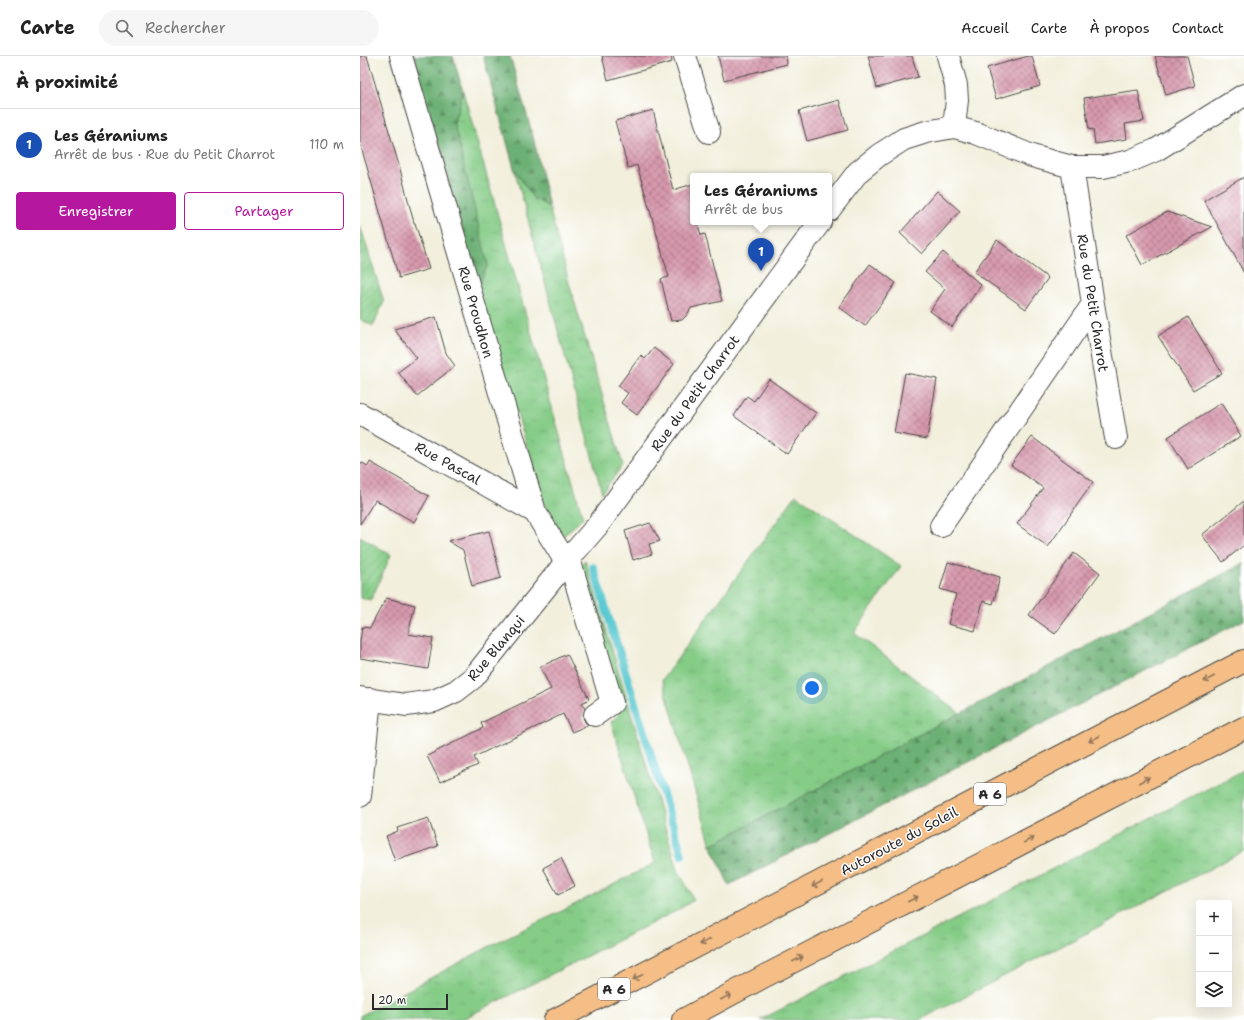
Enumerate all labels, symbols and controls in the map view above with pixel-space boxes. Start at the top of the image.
search box [99,10,379,46]
text: Carte [20,15,75,40]
icon: search [113,17,135,39]
text: Rechercher [145,18,226,38]
text: Accueil [961,19,1009,37]
text: Carte [1031,19,1067,37]
text: À propos [1089,19,1150,37]
text: Contact [1172,19,1224,37]
text: À proximité [16,71,118,93]
text: Les Géraniums [54,126,168,146]
text: 1 [26,136,32,153]
text: 110 m [309,136,344,153]
text: Arrêt de bus · Rue du Petit Charrot [54,146,275,163]
popup [690,173,832,225]
text: Les Géraniums [704,181,818,201]
button: Enregistrer [16,192,176,230]
button: Partager [184,192,344,230]
text: Arrêt de bus [704,201,783,218]
street label: Rue du Petit Charrot [1073,233,1113,373]
pin: 1 [748,238,774,271]
street label: Rue Proudhon [454,264,498,360]
street label: Rue du Petit Charrot [647,331,743,455]
street label: Rue Pascal [412,438,485,489]
street label: Rue Blanqui [463,611,529,685]
one-way arrow [1204,676,1216,684]
your location [802,678,822,698]
one-way arrow [1088,736,1100,744]
one-way arrow [1138,776,1150,783]
road number: A 6 [974,783,1006,805]
street label: Autoroute du Soleil [837,802,961,880]
one-way arrow [1022,835,1034,843]
one-way arrow [812,880,824,888]
one-way arrow [907,895,919,903]
map controls [1196,900,1232,1008]
button: + [1196,900,1232,936]
button: − [1196,936,1232,972]
one-way arrow [699,939,711,947]
one-way arrow [792,955,804,962]
button: layers [1196,972,1232,1008]
one-way arrow [633,973,645,981]
road number: A 6 [598,978,630,1000]
scale bar [372,992,448,1011]
text: 20 m [378,993,406,1008]
one-way arrow [720,993,732,1000]

